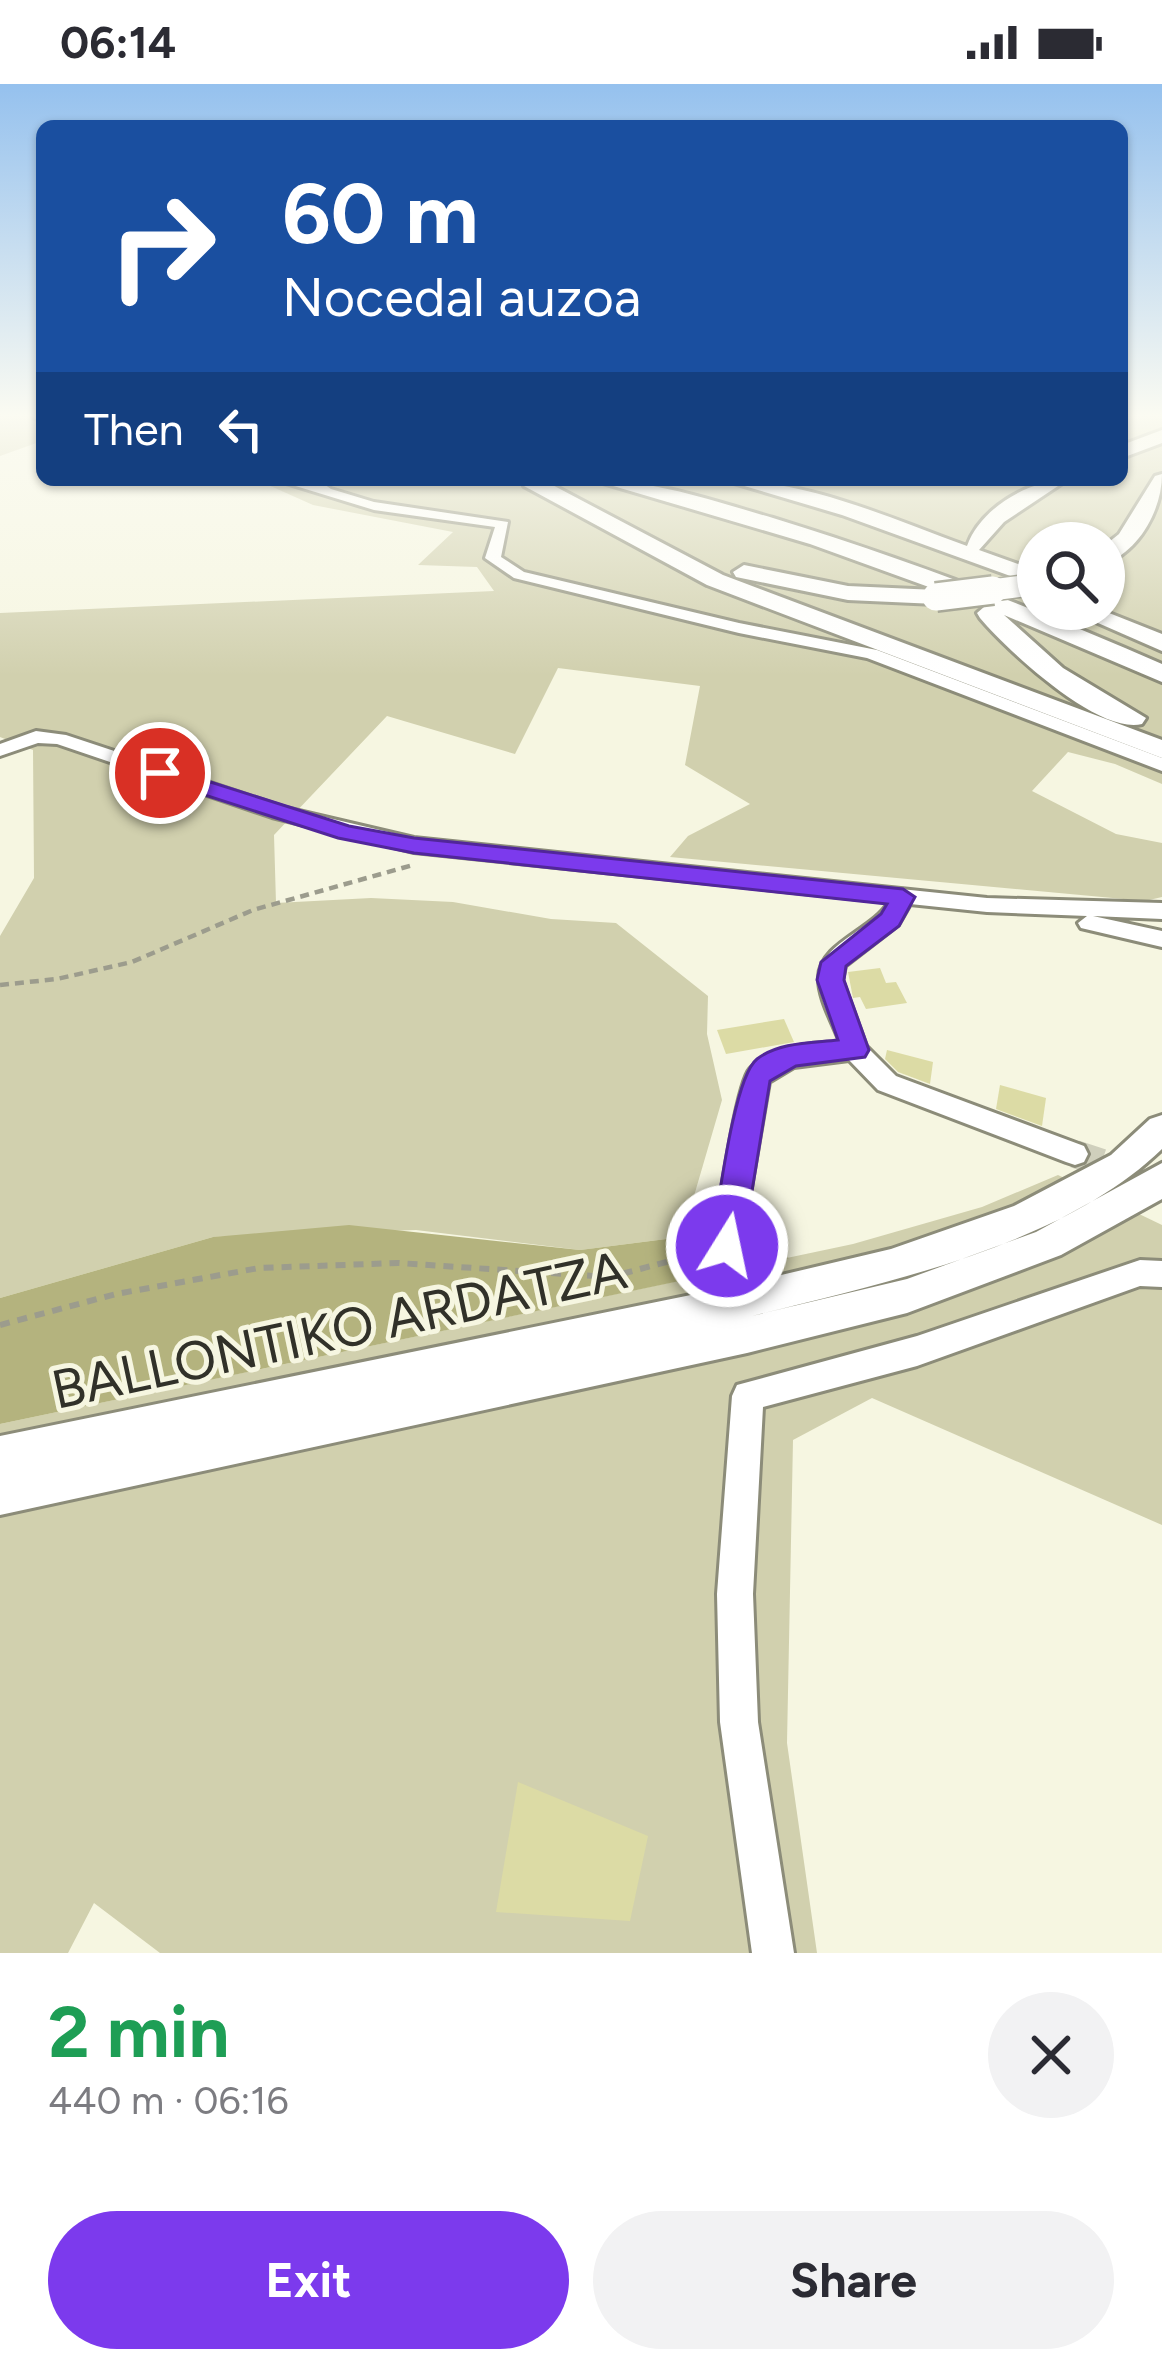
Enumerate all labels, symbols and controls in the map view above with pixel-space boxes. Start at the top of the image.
text: 06:14 [60,15,176,69]
text: 60 m [282,163,478,264]
icon: right [84,168,240,324]
text: Nocedal auzoa [282,265,641,330]
icon: left [208,396,274,462]
text: Then [84,402,184,456]
map controls [1017,522,1125,630]
button: search [1017,522,1125,630]
pin [109,722,211,824]
icon: arrive [127,740,193,806]
position arrow [664,1183,790,1309]
street label: BALLONTIKO ARDATZA [46,1237,632,1423]
text: 2 min [48,1989,229,2075]
button: close [988,1992,1114,2118]
text: 440 m · 06:16 [48,2077,289,2124]
button: Exit [48,2211,569,2349]
button: Share [593,2211,1114,2349]

